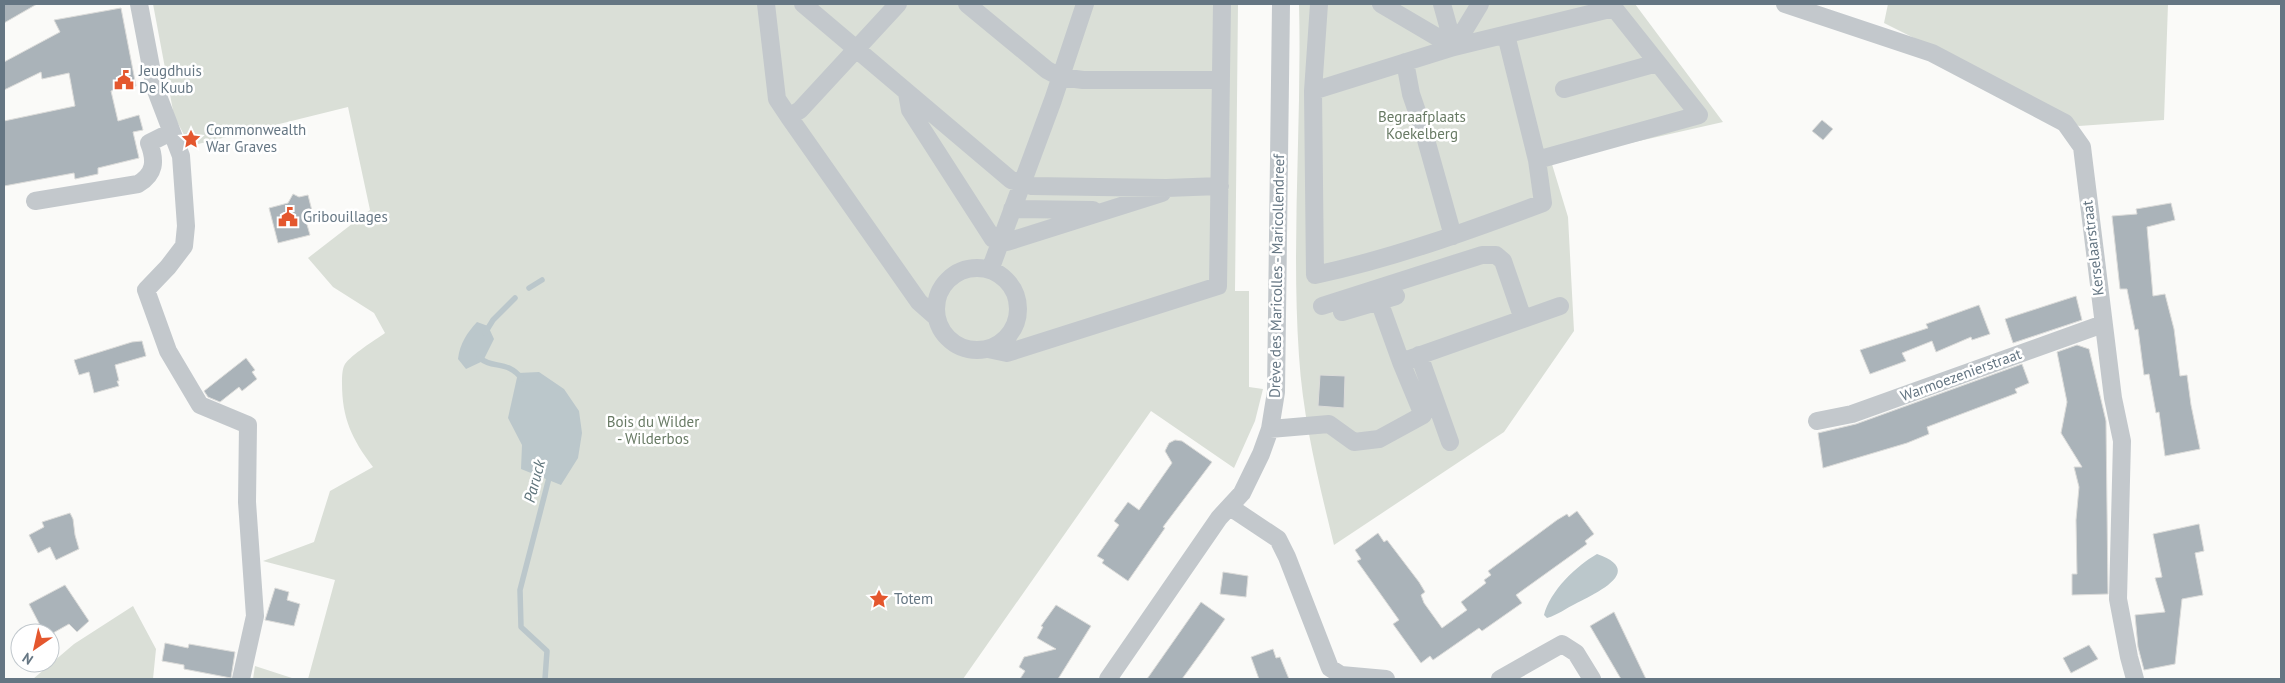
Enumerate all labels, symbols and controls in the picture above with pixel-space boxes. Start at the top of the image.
place label: Jeugdhuis De Kuub [138,61,202,97]
public building icon: Jeugdhuis De Kuub [113,69,135,91]
park label: Begraafplaats Koekelberg [1378,107,1466,143]
place label: Commonwealth War Graves [206,120,306,156]
place icon: Commonwealth War Graves [180,128,202,150]
street label: Drève des Maricolles - Maricollendreef [1265,153,1288,398]
street label: Kerselaarstraat [2077,199,2108,297]
public building icon: Gribouillages [277,206,299,228]
place label: Gribouillages [303,207,388,226]
street label: Warmoezenierstraat [1898,344,2024,405]
park label: Bois du Wilder - Wilderbos [607,412,699,448]
water label: Paruck [519,457,550,505]
place icon: Totem [868,588,890,610]
place label: Totem [894,589,933,608]
north arrow [10,623,60,673]
text: N [19,649,37,669]

